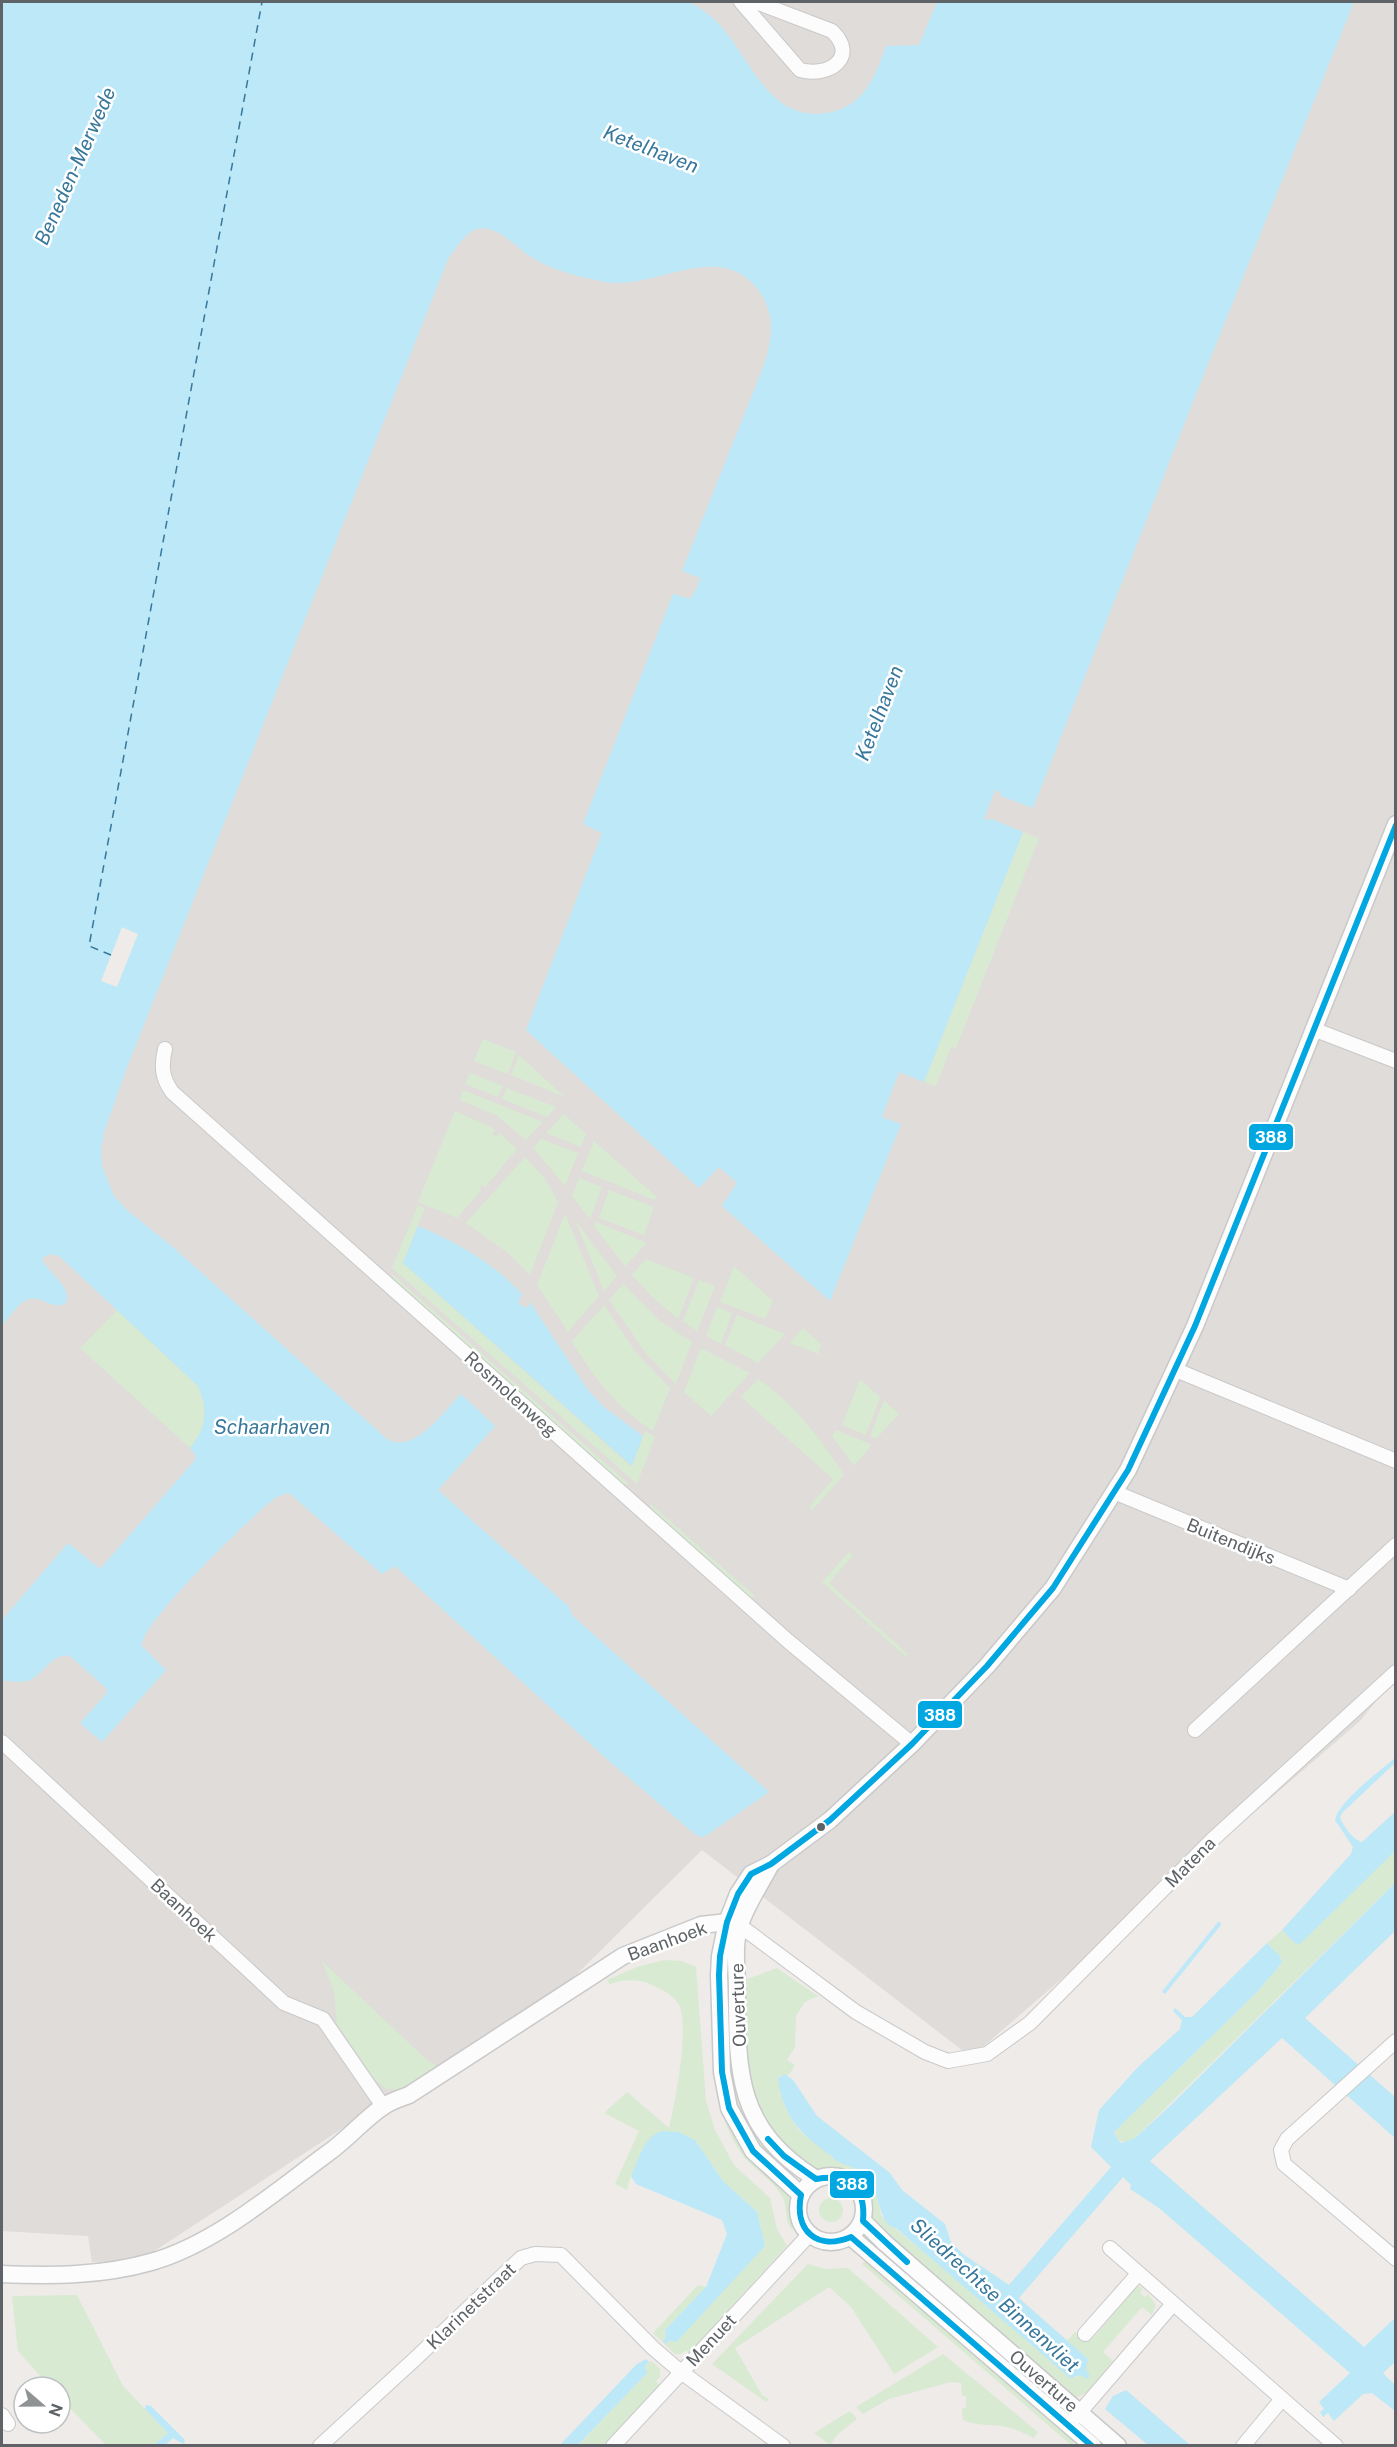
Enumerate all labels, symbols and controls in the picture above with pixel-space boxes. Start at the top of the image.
water label: Beneden-Merwede [29,83,121,249]
water label: Ketelhaven [600,120,702,178]
water label: Ketelhaven [850,662,908,764]
line badge: 388 [1248,1123,1294,1151]
text: 388 [1255,1128,1287,1147]
street label: Rosmolenweg [460,1347,562,1441]
water label: Schaarhaven [214,1415,330,1439]
street label: Buitendijks [1184,1514,1278,1568]
line badge: 388 [917,1700,963,1729]
text: 388 [924,1706,956,1725]
unlabelled marker [815,1821,827,1833]
street label: Matena [1160,1832,1220,1892]
street label: Baanhoek [146,1874,222,1946]
street label: Baanhoek [624,1917,710,1965]
street label: Ouverture [726,1963,750,2047]
line badge: 388 [829,2170,875,2199]
text: 388 [836,2175,868,2194]
water label: Sliedrechtse Binnenvliet [906,2213,1085,2377]
street label: Klarinetstraat [422,2258,520,2354]
street label: Menuet [682,2310,740,2370]
street label: Ouverture [1005,2345,1083,2417]
north arrow [12,2375,72,2435]
text: N [45,2401,67,2419]

